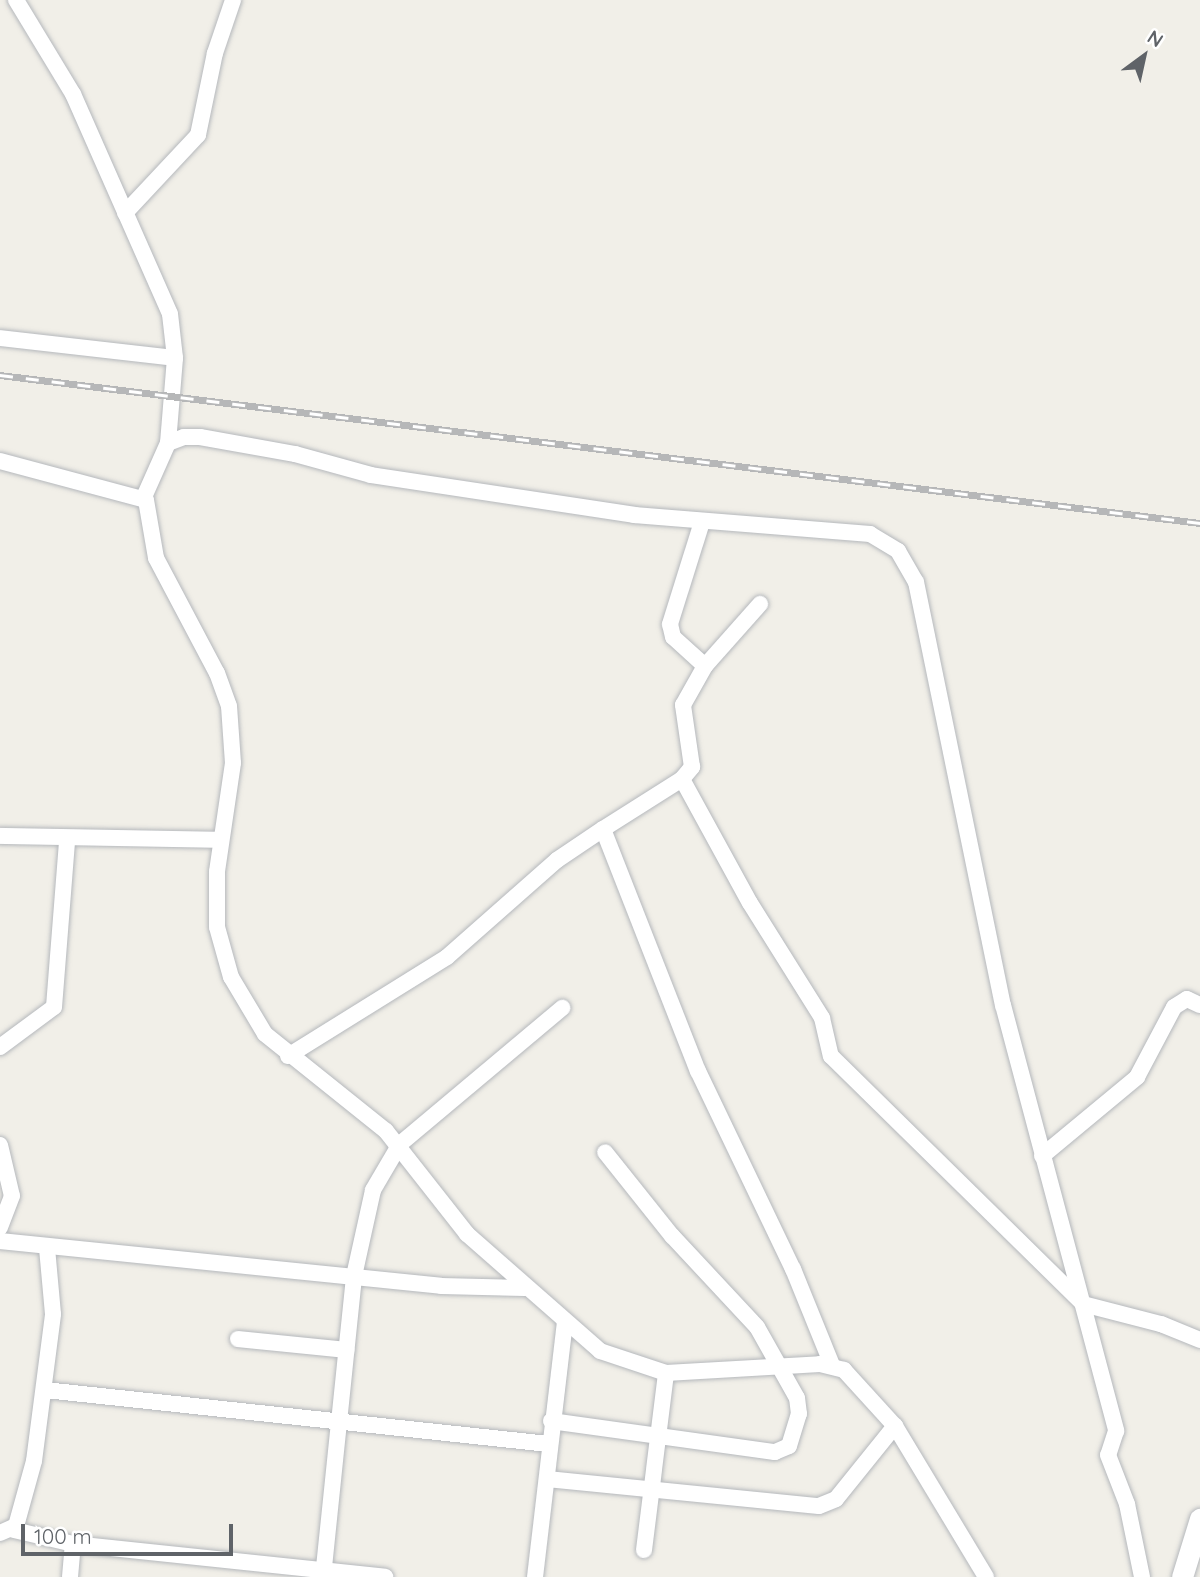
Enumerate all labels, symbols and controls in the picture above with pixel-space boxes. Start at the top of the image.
north arrow [1109,21,1179,91]
text: N [1143,25,1168,52]
scale bar [24,1510,236,1554]
text: 100 m [34,1523,92,1549]

